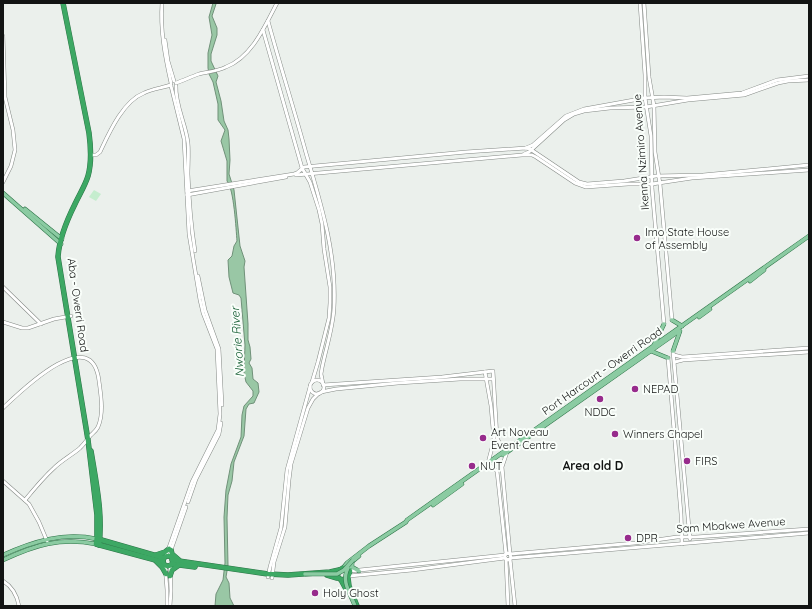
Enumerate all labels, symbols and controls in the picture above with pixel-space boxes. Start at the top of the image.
street label: Ikenna Nzimiro Avenue [630,94,652,210]
place label: Imo State House of Assembly [645,225,729,252]
marker: Imo State House of Assembly [632,233,642,243]
street label: Aba - Owerri Road [64,257,92,353]
water label: Nworie River [227,305,247,378]
street label: Port Harcourt - Owerri Road [539,324,665,418]
place label: NEPAD [643,382,678,396]
marker: NEPAD [630,384,640,394]
marker: NDDC [595,394,605,404]
place label: NDDC [584,405,616,419]
place label: Art Noveau Event Centre [491,425,556,452]
place label: Winners Chapel [623,427,703,441]
marker: Winners Chapel [610,429,620,439]
marker: Art Noveau Event Centre [478,433,488,443]
place label: FIRS [695,454,718,468]
marker: FIRS [682,456,692,466]
district label: Area old D [563,458,624,473]
place label: NUT [480,459,503,473]
marker: NUT [467,461,477,471]
street label: Sam Mbakwe Avenue [676,514,786,536]
place label: DPR [636,531,658,545]
marker: DPR [623,533,633,543]
place label: Holy Ghost [323,586,379,600]
marker: Holy Ghost [310,588,320,598]

